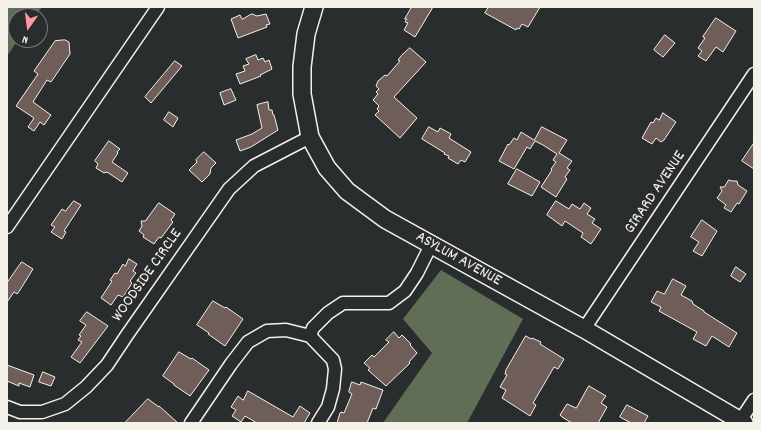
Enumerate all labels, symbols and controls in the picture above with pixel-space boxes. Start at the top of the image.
north arrow [8,8,48,48]
text: N [21,30,30,47]
street label: GIRARD AVENUE [621,148,691,238]
street label: WOODSIDE CIRCLE [109,226,187,326]
street label: ASYLUM AVENUE [412,228,504,292]

